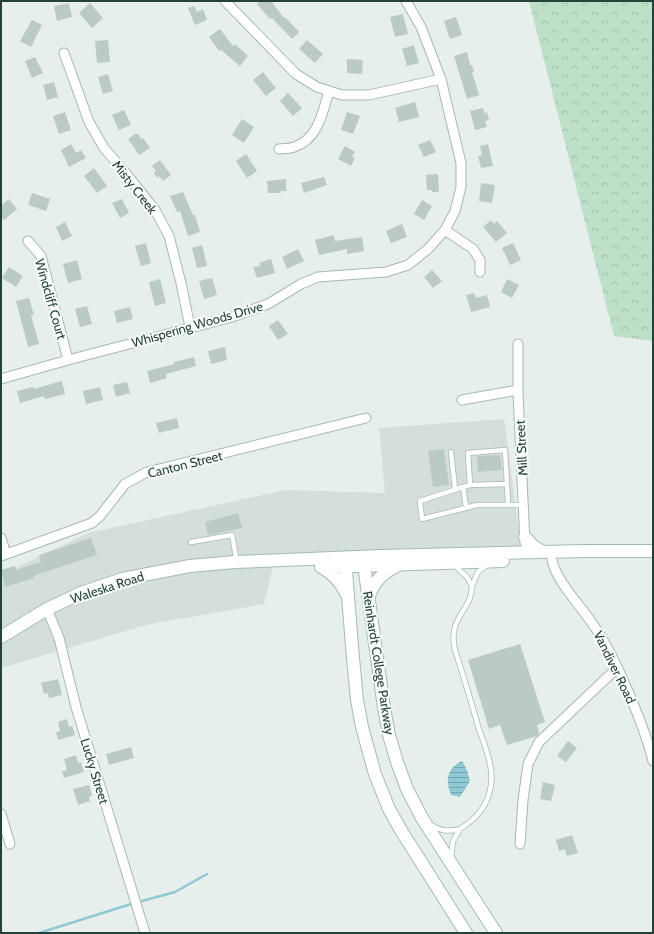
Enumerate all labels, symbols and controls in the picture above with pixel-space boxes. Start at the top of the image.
street label: Misty Creek [109,157,161,217]
street label: Windcliff Court [32,257,70,342]
street label: Whispering Woods Drive [130,298,265,350]
street label: Mill Street [512,419,530,476]
street label: Canton Street [146,447,225,481]
street label: Waleska Road [68,568,146,606]
street label: Reinhardt College Parkway [360,590,398,736]
street label: Vandiver Road [590,628,640,706]
street label: Lucky Street [77,736,113,806]

